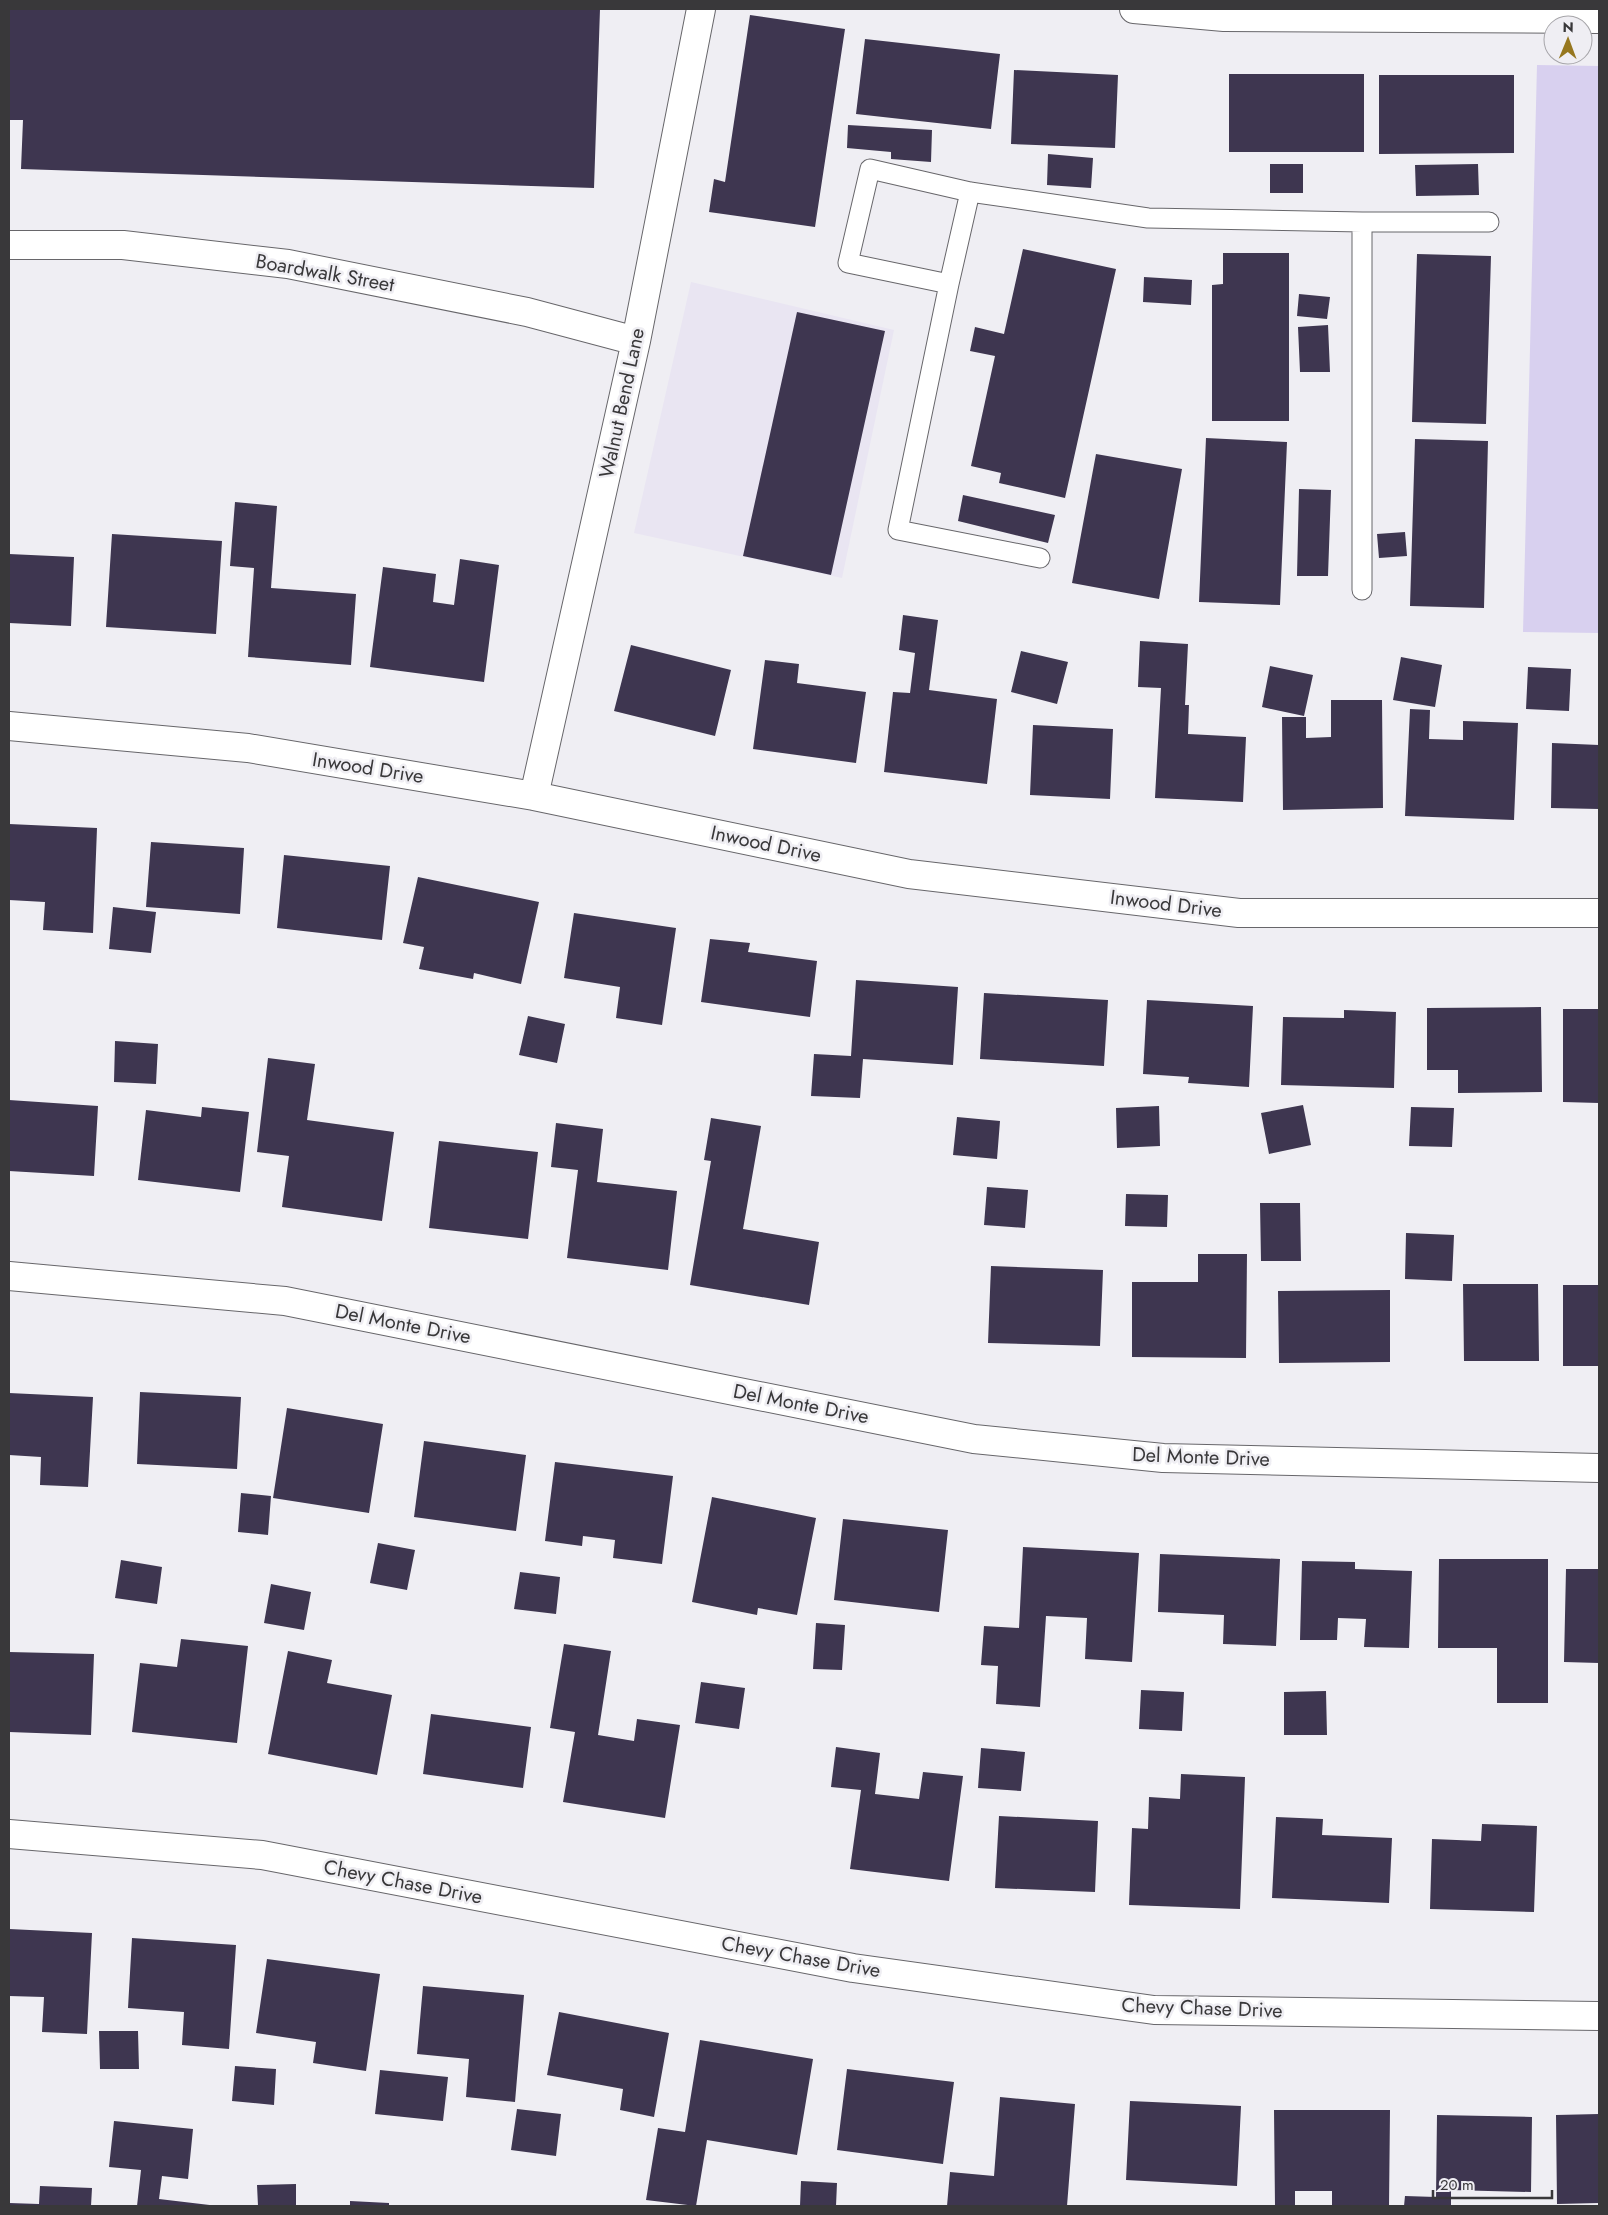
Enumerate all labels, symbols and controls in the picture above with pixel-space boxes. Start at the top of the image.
north arrow [1543,15,1593,65]
text: N [1562,17,1574,37]
street label: Boardwalk Street [253,247,397,299]
street label: Walnut Bend Lane [592,325,652,481]
street label: Inwood Drive [310,745,426,791]
street label: Inwood Drive [708,818,824,870]
street label: Inwood Drive [1108,883,1224,925]
street label: Del Monte Drive [333,1297,473,1351]
street label: Del Monte Drive [731,1377,871,1431]
street label: Del Monte Drive [1132,1440,1270,1474]
street label: Chevy Chase Drive [321,1852,485,1912]
street label: Chevy Chase Drive [719,1929,883,1985]
street label: Chevy Chase Drive [1121,1991,1283,2025]
scale bar [1433,2168,1552,2200]
text: 20 m [1440,2174,1474,2196]

